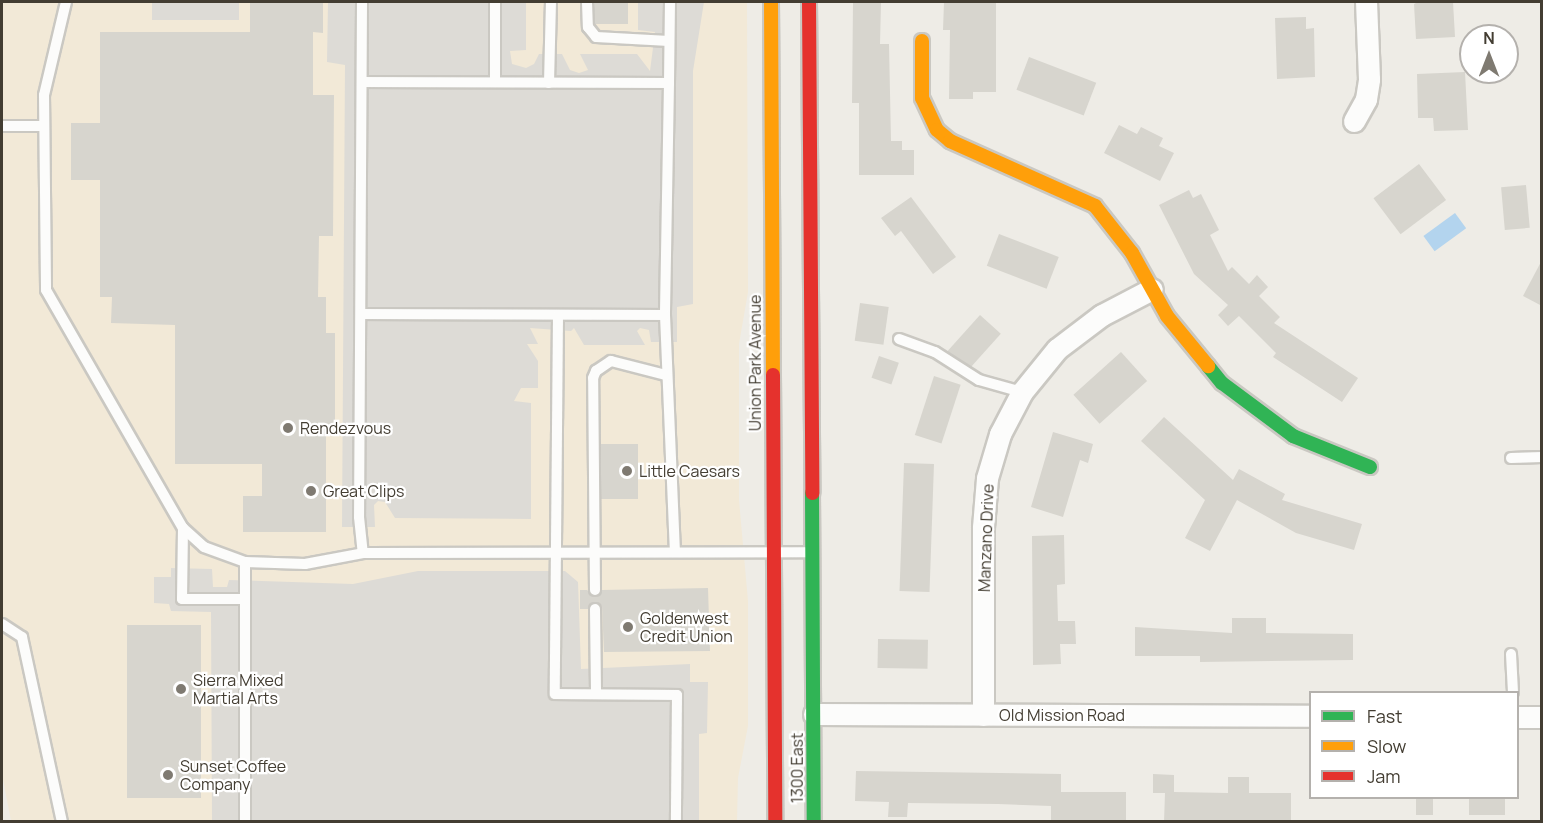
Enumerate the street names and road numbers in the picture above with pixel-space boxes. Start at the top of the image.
street label: Union Park Avenue [745,295,765,431]
street label: Manzano Drive [975,484,997,592]
street label: Old Mission Road [999,705,1125,725]
street label: 1300 East [787,733,807,803]

